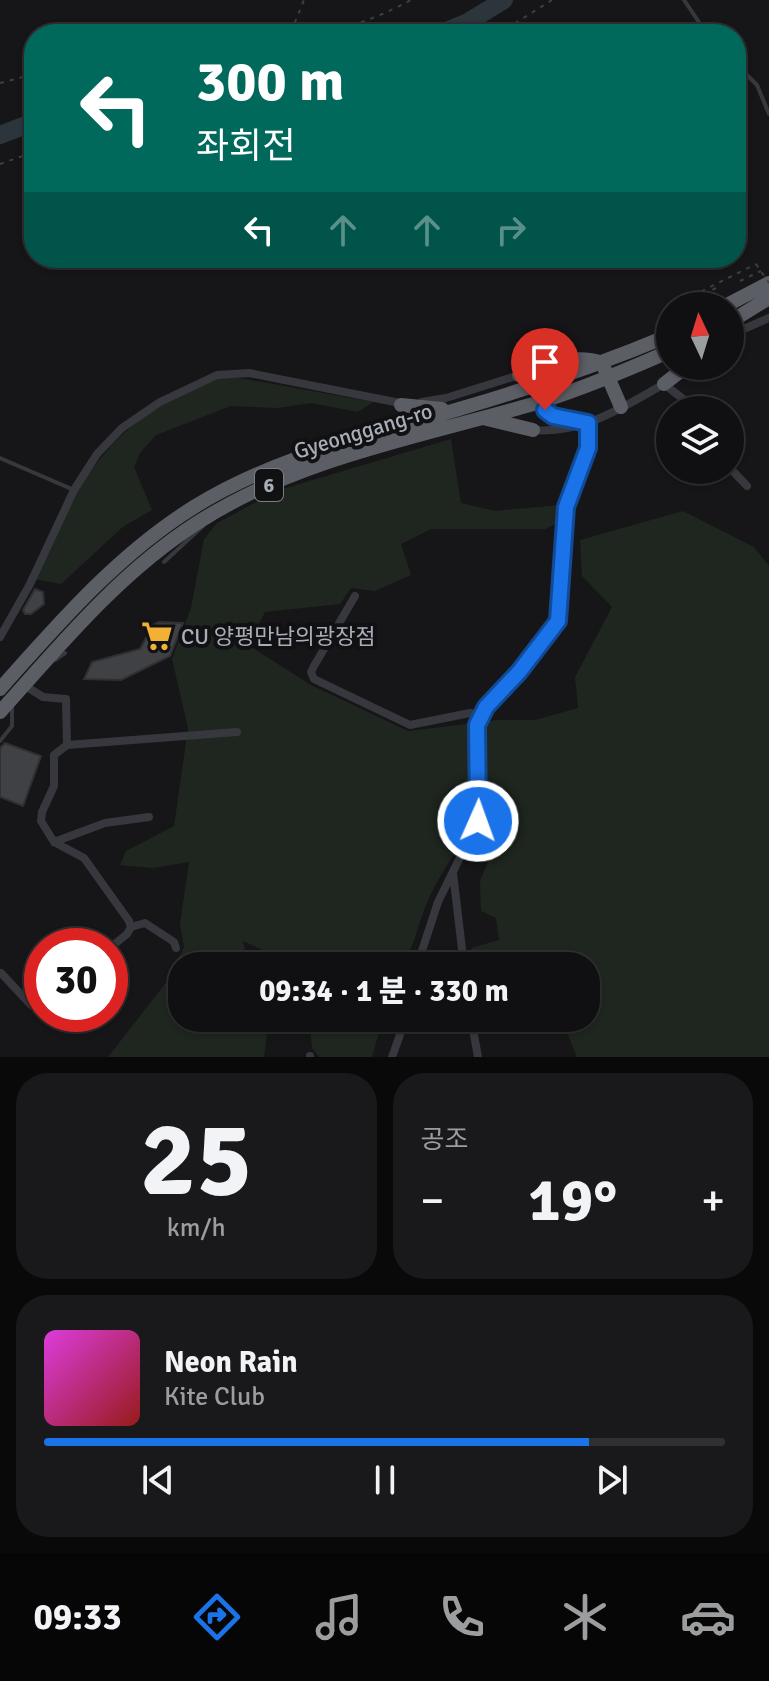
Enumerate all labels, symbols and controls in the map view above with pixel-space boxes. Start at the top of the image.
text: 300 m [196,47,344,116]
icon: left [64,56,168,160]
text: 좌회전 [196,124,295,169]
icon: left [237,208,281,252]
icon: ahead [321,208,365,252]
icon: ahead [405,208,449,252]
icon: right [489,208,533,252]
north arrow [656,292,744,380]
map controls [656,292,744,484]
pin [511,328,579,410]
icon: arrive [523,340,567,384]
button: layers [656,396,744,484]
street label: Gyeonggang-ro [291,397,435,465]
road number: 6 [255,469,283,501]
supermarket icon: CU 양평만남의광장점 [140,619,174,653]
place label: CU 양평만남의광장점 [181,623,376,650]
position arrow [436,779,520,863]
speed limit sign: 30 [24,928,128,1032]
text: 09:34 · 1 분 · 330 m [259,973,509,1010]
text: 25 [140,1096,252,1224]
text: 공조 [421,1124,468,1156]
text: 19° [528,1164,617,1238]
text: − [421,1174,444,1228]
text: + [701,1174,725,1228]
text: km/h [167,1212,226,1244]
text: Neon Rain [164,1344,298,1381]
text: Kite Club [164,1381,265,1413]
icon: previous [136,1458,180,1502]
icon: pause [363,1458,407,1502]
icon: next [590,1458,634,1502]
icon: directions [189,1589,245,1645]
icon: music [311,1589,367,1645]
icon: phone [434,1589,490,1645]
icon: climate [557,1589,613,1645]
icon: car [680,1589,736,1645]
text: 09:33 [33,1595,122,1640]

